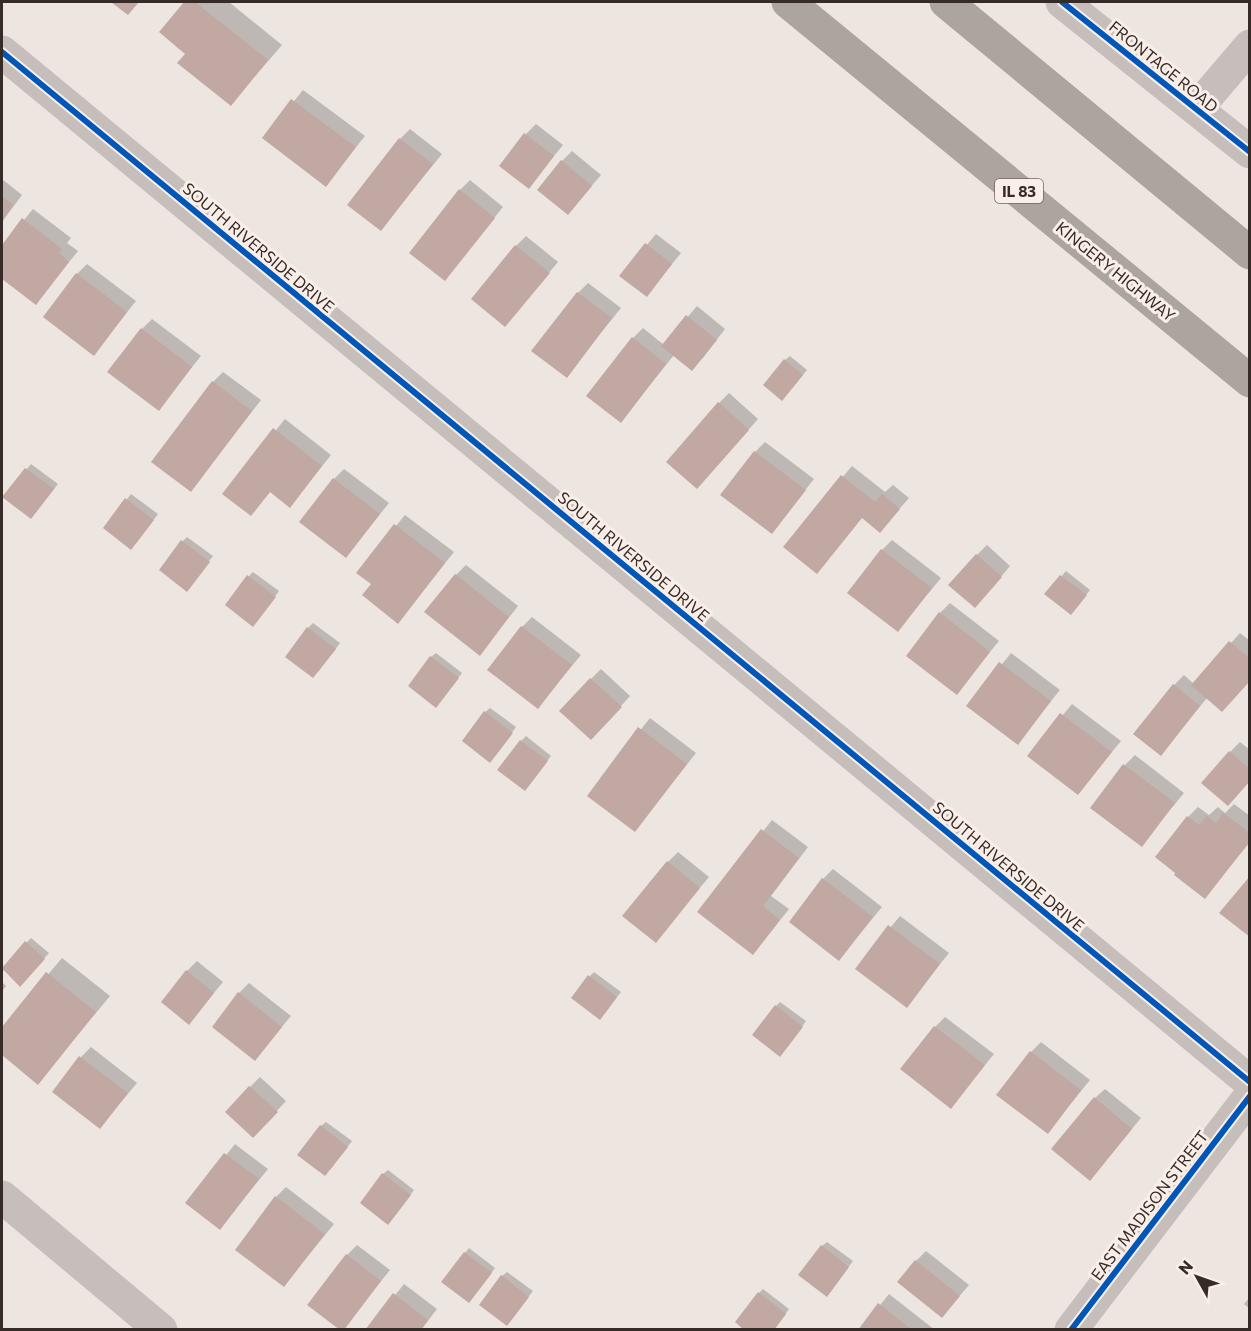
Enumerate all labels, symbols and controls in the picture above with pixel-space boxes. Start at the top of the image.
street label: FRONTAGE ROAD [1106,16,1222,116]
street label: SOUTH RIVERSIDE DRIVE [180,178,338,316]
road number: IL 83 [995,179,1043,203]
street label: KINGERY HIGHWAY [1053,217,1180,325]
street label: SOUTH RIVERSIDE DRIVE [555,487,713,625]
street label: SOUTH RIVERSIDE DRIVE [930,797,1088,935]
street label: EAST MADISON STREET [1086,1126,1212,1284]
north arrow [1167,1247,1227,1307]

